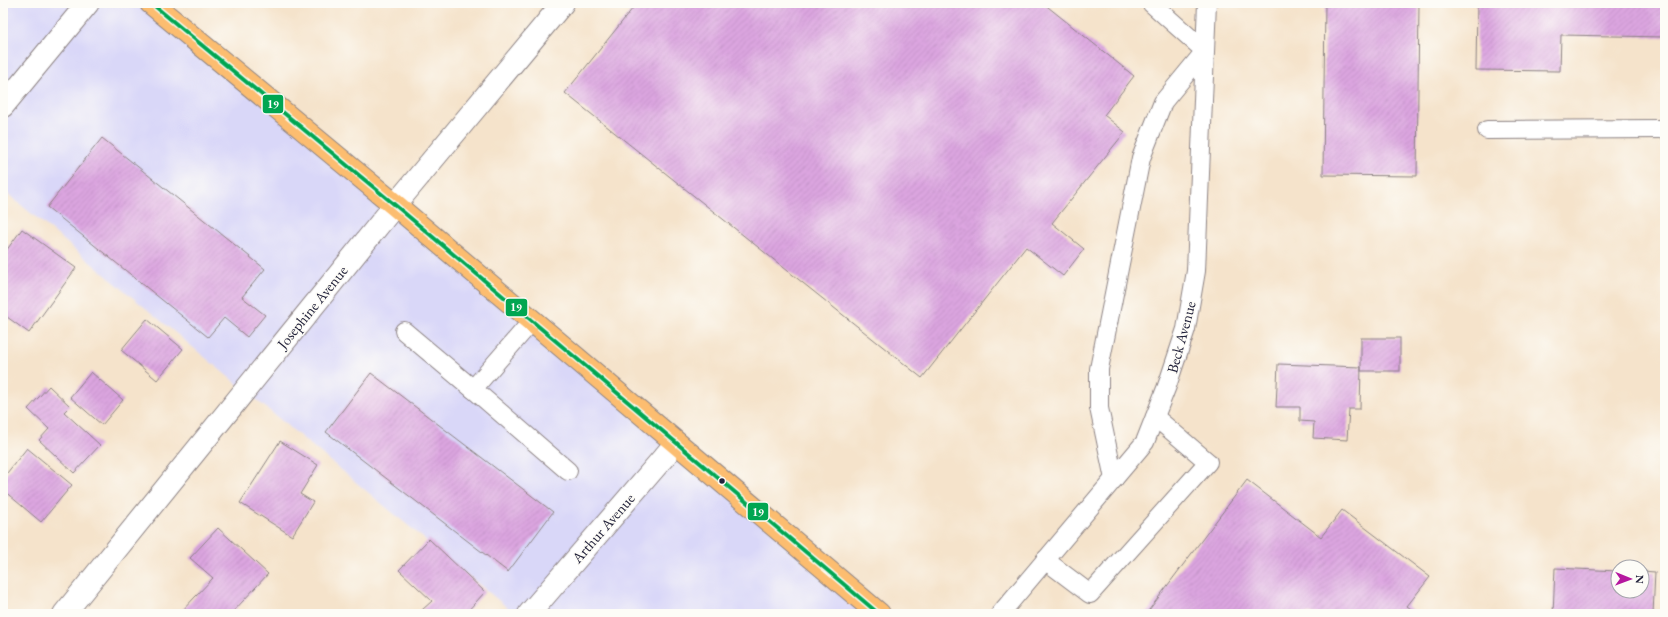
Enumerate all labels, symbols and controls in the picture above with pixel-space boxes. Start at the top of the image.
line badge: 19 [262,94,284,114]
text: 19 [267,97,279,111]
street label: Josephine Avenue [271,261,352,354]
line badge: 19 [505,298,528,317]
street label: Beck Avenue [1162,299,1200,375]
text: 19 [510,300,522,314]
unlabelled marker [717,476,727,486]
street label: Arthur Avenue [567,489,639,568]
line badge: 19 [747,502,769,521]
text: 19 [752,505,764,519]
north arrow [1610,559,1650,599]
text: N [1633,575,1647,584]

